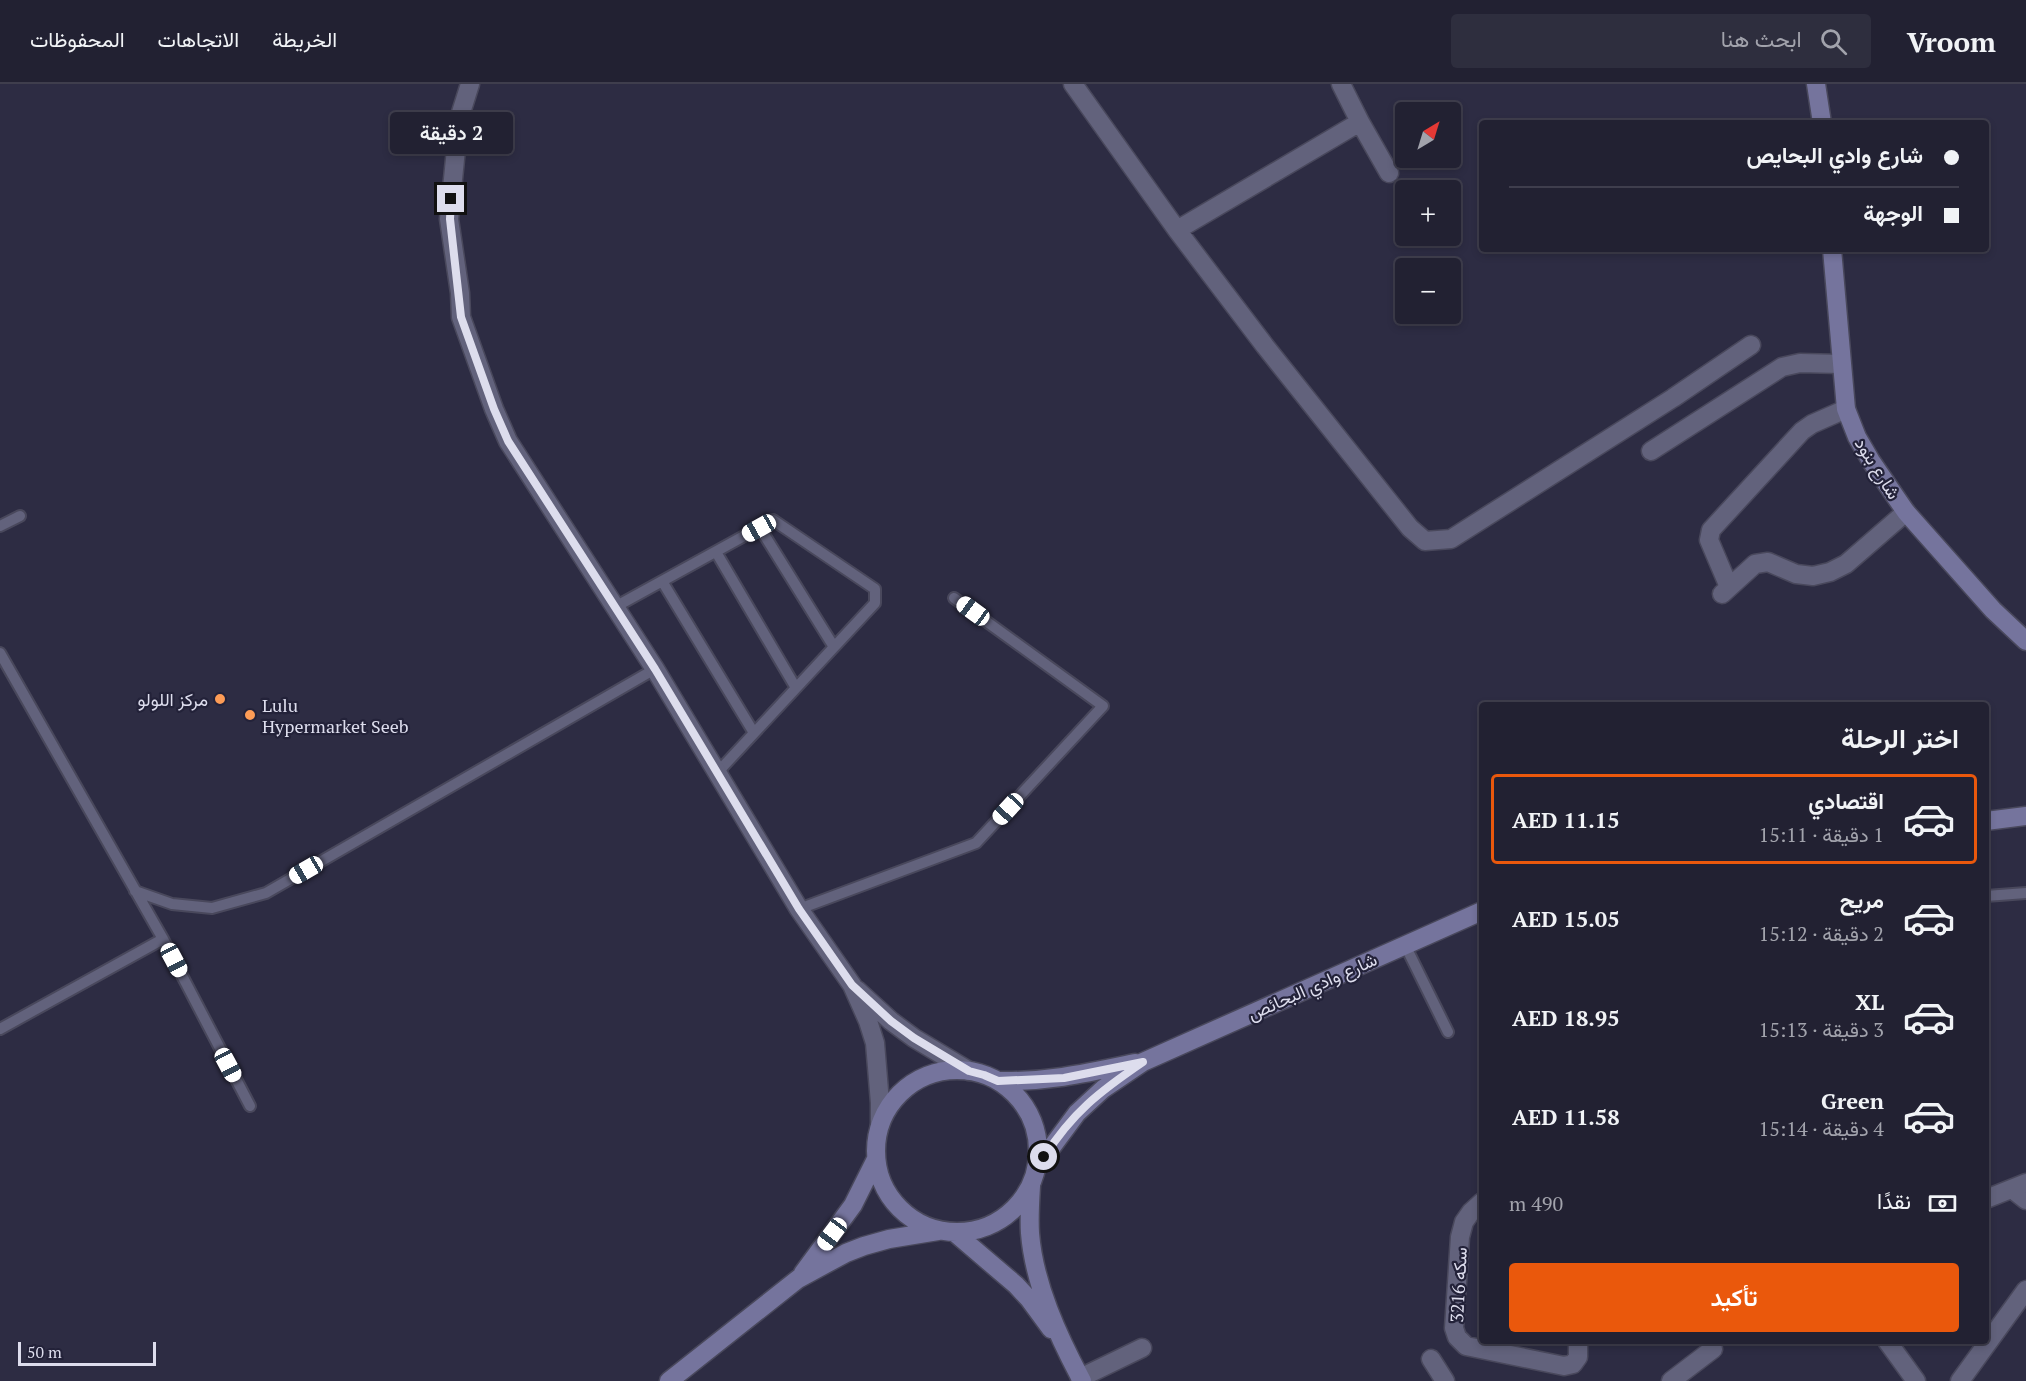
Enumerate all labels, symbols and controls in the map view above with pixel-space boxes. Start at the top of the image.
search box [1451,14,1871,68]
text: Vroom [1907,23,1996,60]
text: ابحث هنا [1721,24,1802,53]
text: المحفوظات [30,25,125,53]
text: الاتجاهات [158,25,239,53]
text: الخريطة [272,25,337,53]
icon: search [1817,25,1850,58]
north arrow [1395,102,1461,168]
map controls [1395,102,1461,324]
callout: 2 دقيقة [390,112,512,154]
text: 2 دقيقة [420,119,483,146]
text: شارع وادي البحايص [1746,140,1923,169]
button: + [1395,180,1461,246]
route end [437,185,464,212]
text: الوجهة [1863,198,1923,227]
button: − [1395,258,1461,324]
street label: شارع بنود [1849,433,1906,504]
car [739,511,779,545]
car [953,593,993,629]
place label: مركز اللولو [138,687,208,711]
marker: مركز اللولو [213,692,227,706]
place label: Lulu Hypermarket Seeb [262,693,409,738]
marker: Lulu Hypermarket Seeb [243,708,257,722]
text: اختر الرحلة [1841,720,1959,756]
text: اقتصادي [1808,786,1884,815]
car [989,790,1027,828]
icon: car [1902,792,1956,846]
text: AED 11.15 [1512,805,1620,834]
text: 1 دقيقة · 15:11 [1758,821,1884,848]
car [286,853,326,887]
text: مريح [1840,885,1884,914]
icon: car [1902,891,1956,945]
text: AED 15.05 [1512,904,1620,933]
text: 2 دقيقة · 15:12 [1758,920,1884,947]
car [158,940,190,980]
street label: شارع وادي البحائص [1243,947,1382,1029]
text: XL [1855,987,1884,1016]
icon: car [1902,990,1956,1044]
text: AED 18.95 [1512,1003,1620,1032]
text: 3 دقيقة · 15:13 [1758,1016,1884,1043]
car [212,1045,244,1085]
text: Green [1821,1086,1884,1115]
icon: car [1902,1089,1956,1143]
text: AED 11.58 [1512,1102,1620,1131]
text: 4 دقيقة · 15:14 [1758,1115,1884,1142]
route start [1030,1143,1057,1170]
text: نقدًا [1877,1186,1911,1215]
icon: cash [1926,1187,1959,1220]
text: 490 m [1509,1190,1563,1217]
car [814,1214,850,1254]
street label: سكه 3216 [1444,1247,1472,1323]
button: تأكيد [1509,1263,1959,1332]
scale bar [18,1339,156,1366]
text: 50 m [27,1341,62,1363]

